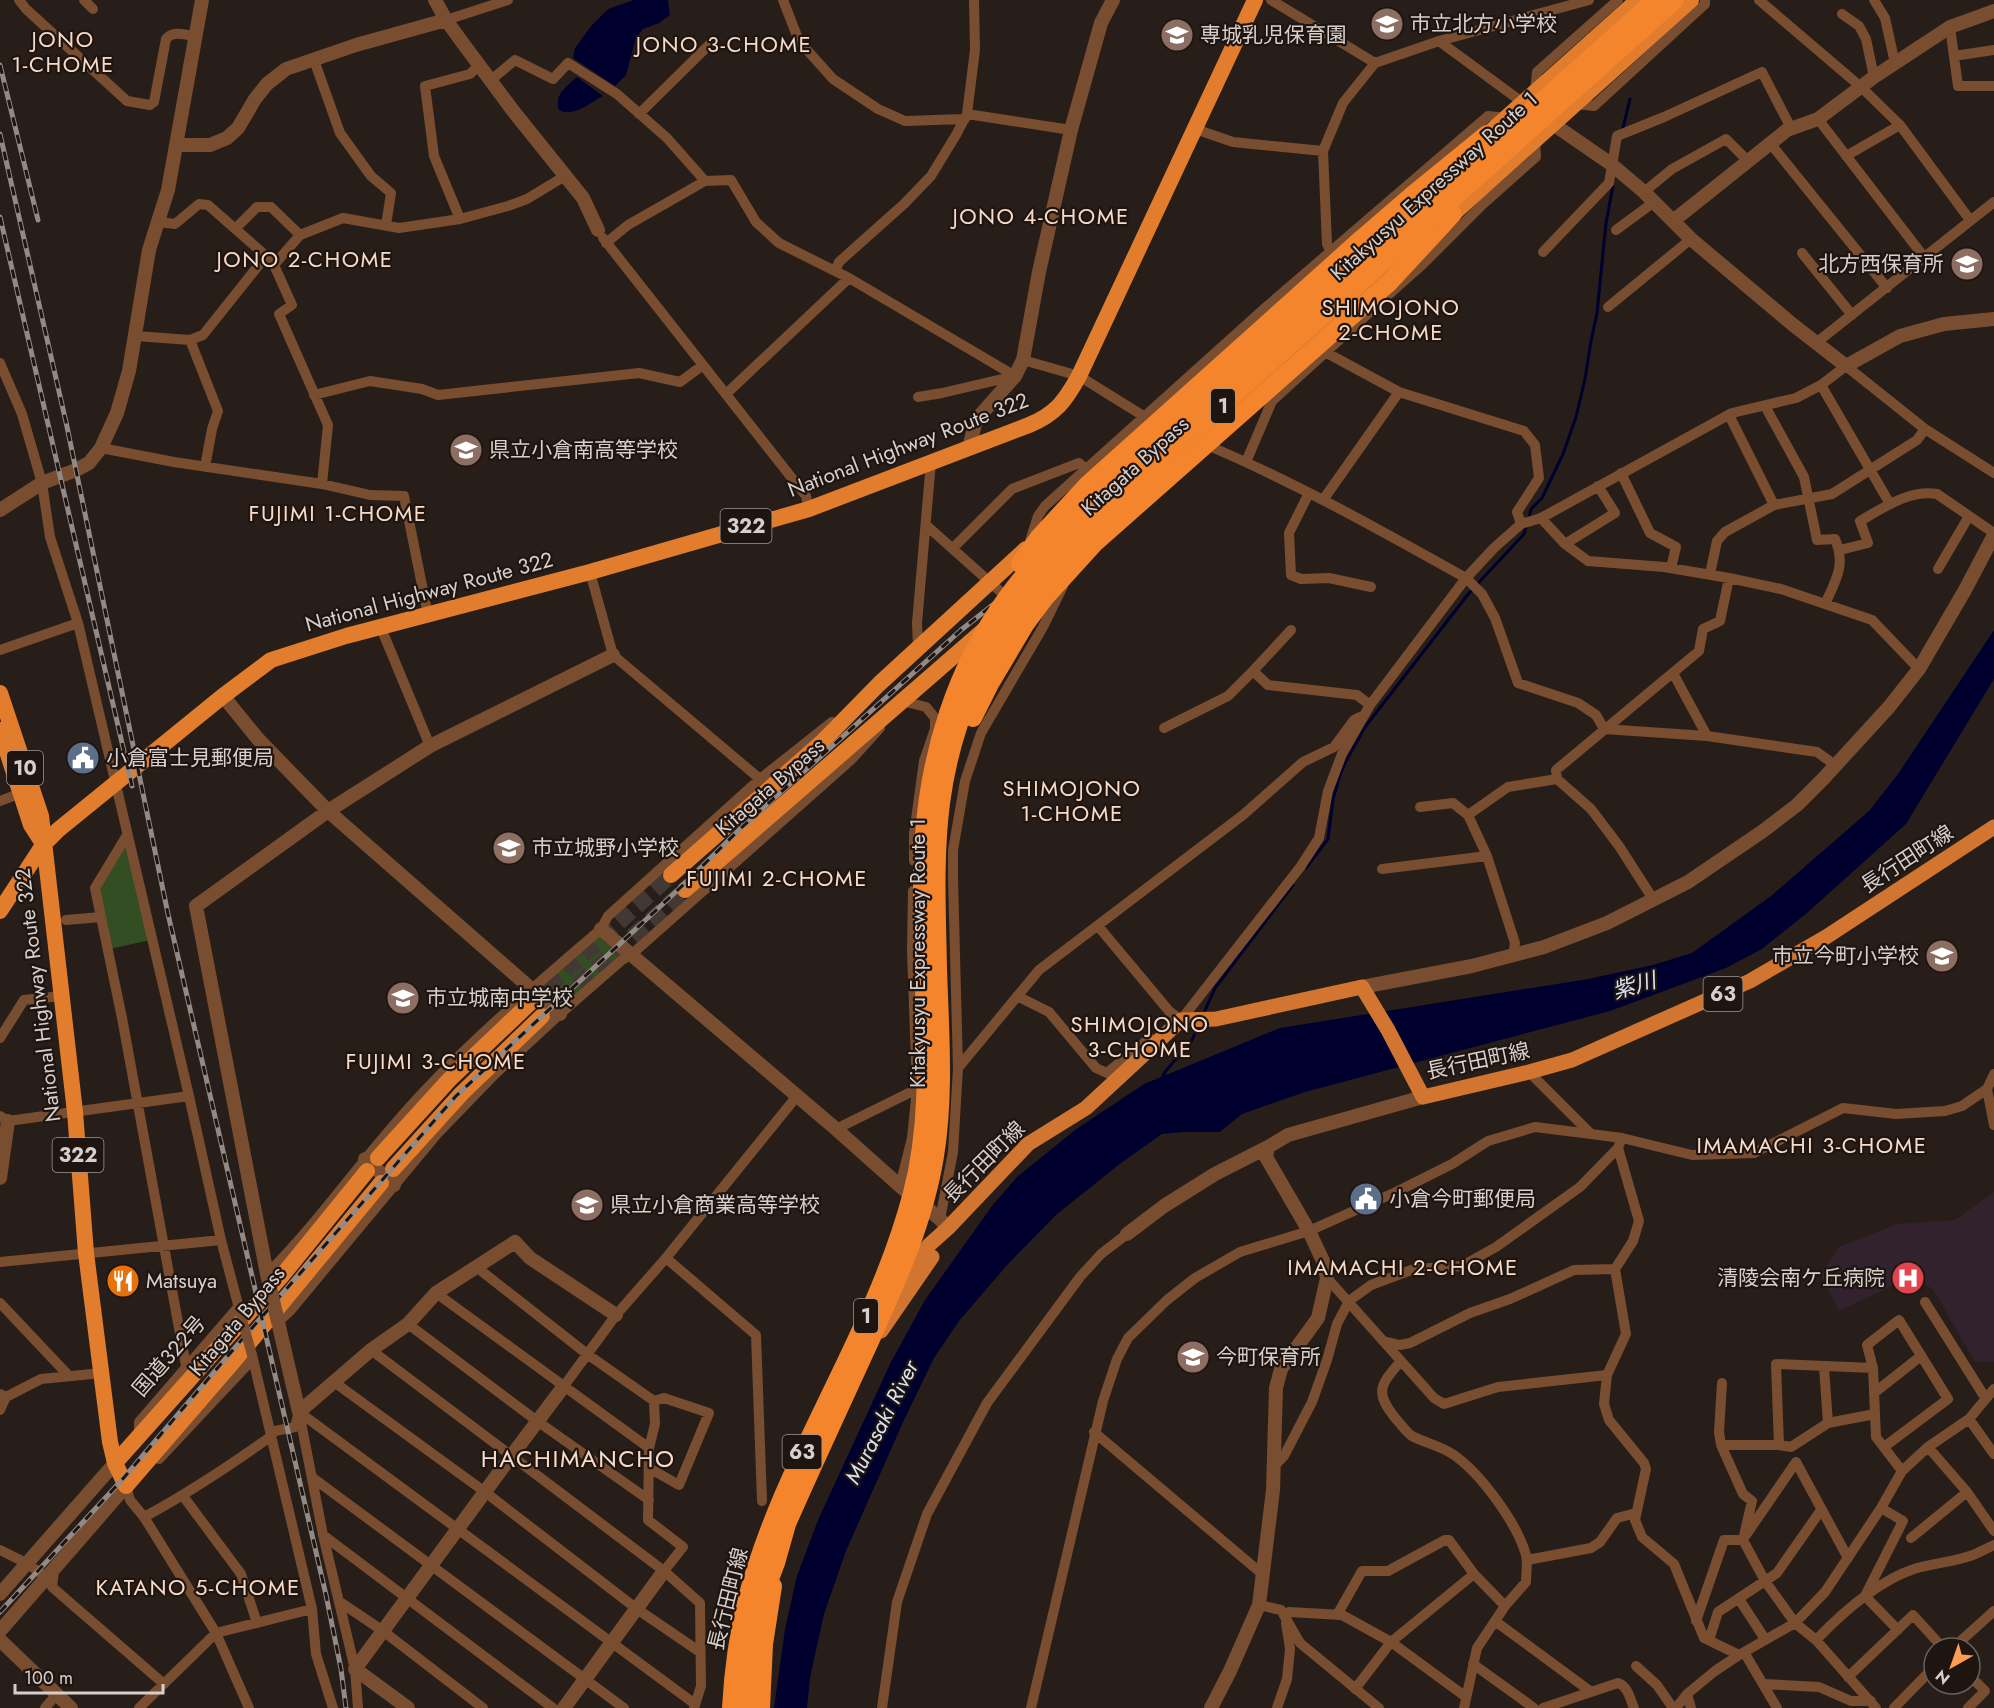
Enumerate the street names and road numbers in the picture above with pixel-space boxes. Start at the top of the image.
street label: Kitakyusyu Expressway Route 1 [1324,85,1544,287]
street label: National Highway Route 322 [783,385,1033,505]
road number: 1 [1211,389,1235,423]
street label: Kitagata Bypass [1074,409,1196,523]
road number: 322 [720,509,771,543]
street label: National Highway Route 322 [302,544,556,640]
street label: Kitagata Bypass [709,731,831,843]
road number: 10 [7,751,43,785]
street label: Kitakyusyu Expressway Route 1 [903,818,933,1088]
street label: 長行田町線 [1855,818,1959,900]
street label: National Highway Route 322 [8,866,68,1124]
road number: 63 [1704,977,1742,1011]
street label: 長行田町線 [1424,1035,1532,1087]
street label: 長行田町線 [936,1114,1032,1210]
road number: 322 [52,1138,104,1172]
street label: Kitagata Bypass [182,1259,292,1383]
road number: 1 [854,1299,878,1333]
street label: 国道322号 [125,1309,213,1403]
road number: 63 [782,1435,822,1469]
street label: 長行田町線 [701,1544,755,1654]

